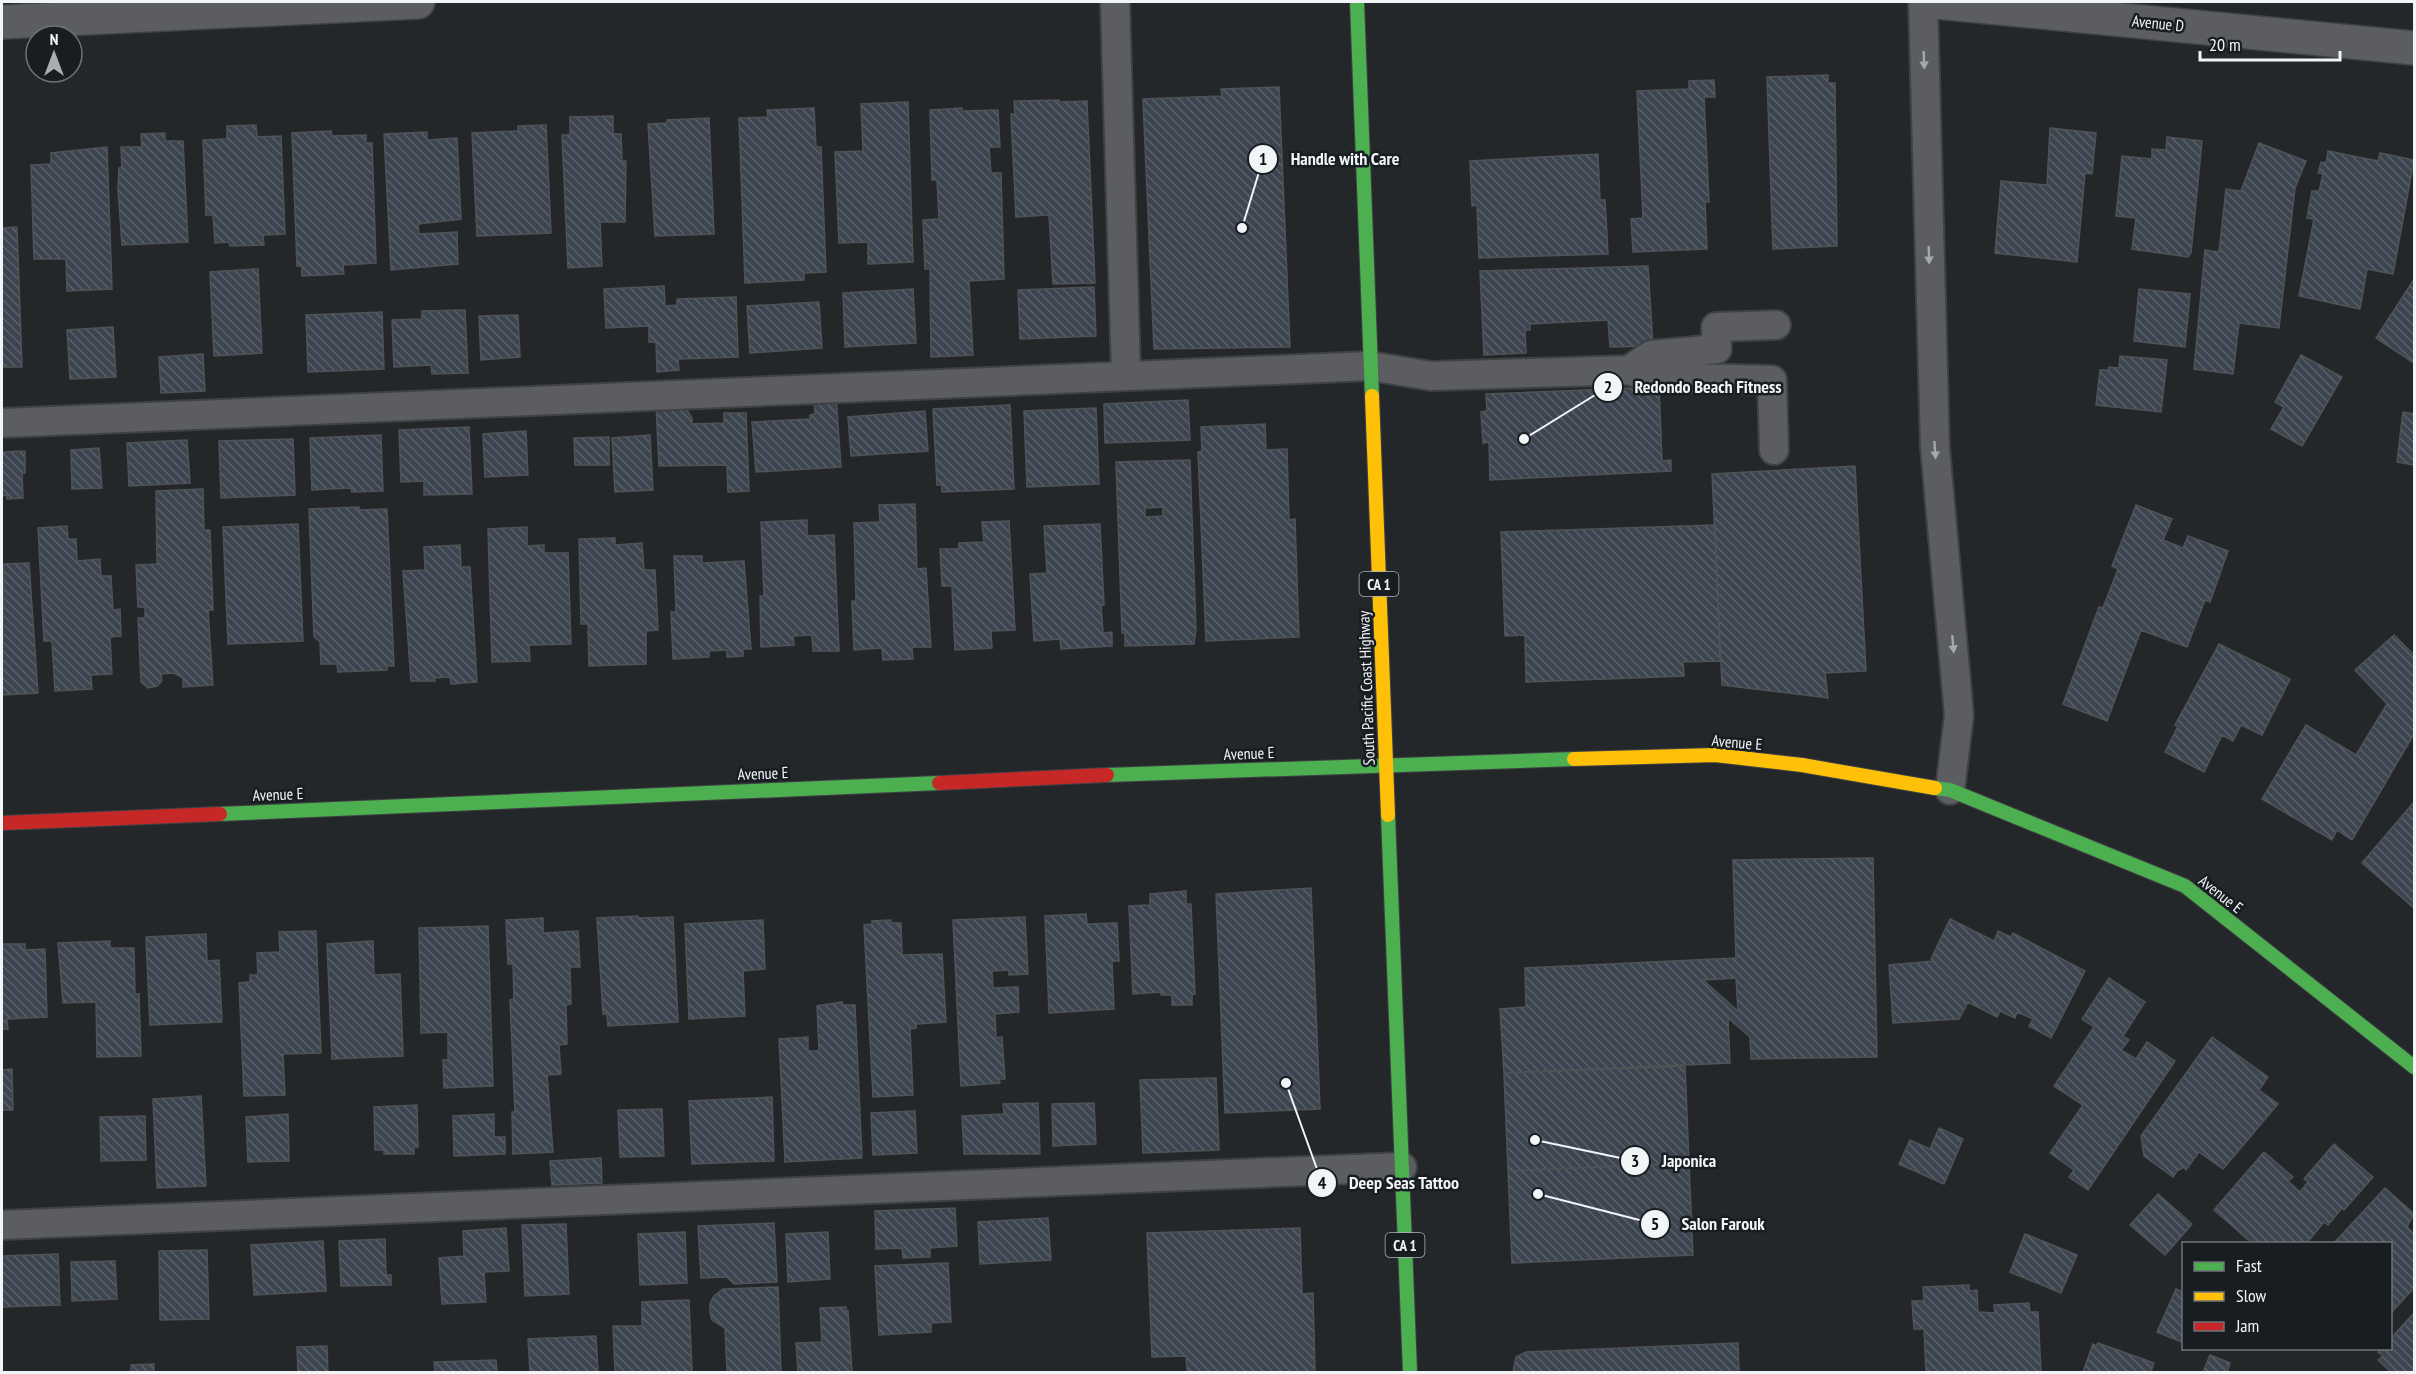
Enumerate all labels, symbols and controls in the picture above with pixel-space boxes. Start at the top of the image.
street label: Avenue D [2131,10,2185,36]
north arrow [24,24,84,84]
scale bar [2200,24,2340,62]
text: N [50,29,58,49]
text: 20 m [2209,33,2241,56]
one-way arrow [1919,50,1929,69]
callout: Handle with Care [1248,141,1411,177]
text: 1 [1259,147,1267,170]
text: Handle with Care [1291,147,1400,170]
one-way arrow [1925,245,1934,264]
callout: Redondo Beach Fitness [1593,369,1794,405]
text: 2 [1604,375,1612,398]
text: Redondo Beach Fitness [1634,375,1782,398]
one-way arrow [1930,440,1940,459]
road number: CA 1 [1360,572,1398,596]
street label: South Pacific Coast Highway [1353,610,1379,766]
one-way arrow [1948,635,1958,654]
street label: Avenue E [1711,730,1763,754]
street label: Avenue E [1223,742,1275,764]
street label: Avenue E [737,762,789,784]
street label: Avenue E [252,783,304,805]
street label: Avenue E [2195,871,2247,918]
callout: Japonica [1620,1143,1729,1179]
text: 3 [1631,1149,1639,1172]
text: Japonica [1661,1149,1716,1172]
callout: Deep Seas Tattoo [1307,1165,1472,1201]
text: 4 [1318,1171,1327,1194]
text: Deep Seas Tattoo [1349,1171,1459,1194]
callout: Salon Farouk [1640,1206,1777,1242]
text: 5 [1651,1212,1659,1235]
text: Salon Farouk [1681,1212,1765,1235]
road number: CA 1 [1386,1233,1424,1257]
legend [2182,1242,2392,1350]
text: Fast [2236,1254,2262,1277]
text: Slow [2236,1284,2267,1307]
text: Jam [2235,1314,2259,1337]

